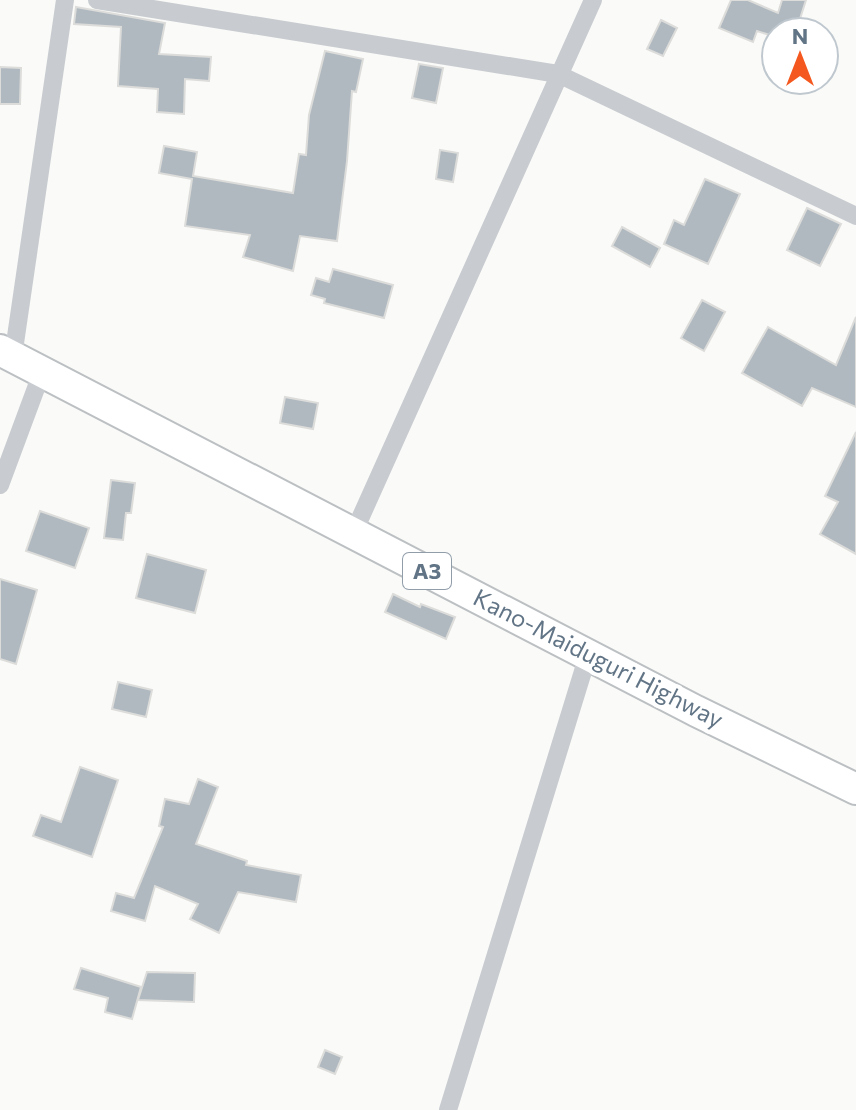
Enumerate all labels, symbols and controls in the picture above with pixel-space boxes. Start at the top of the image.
north arrow [760,16,840,96]
text: N [792,22,808,49]
road number: A3 [403,553,451,589]
street label: Kano-Maiduguri Highway [469,582,729,733]

